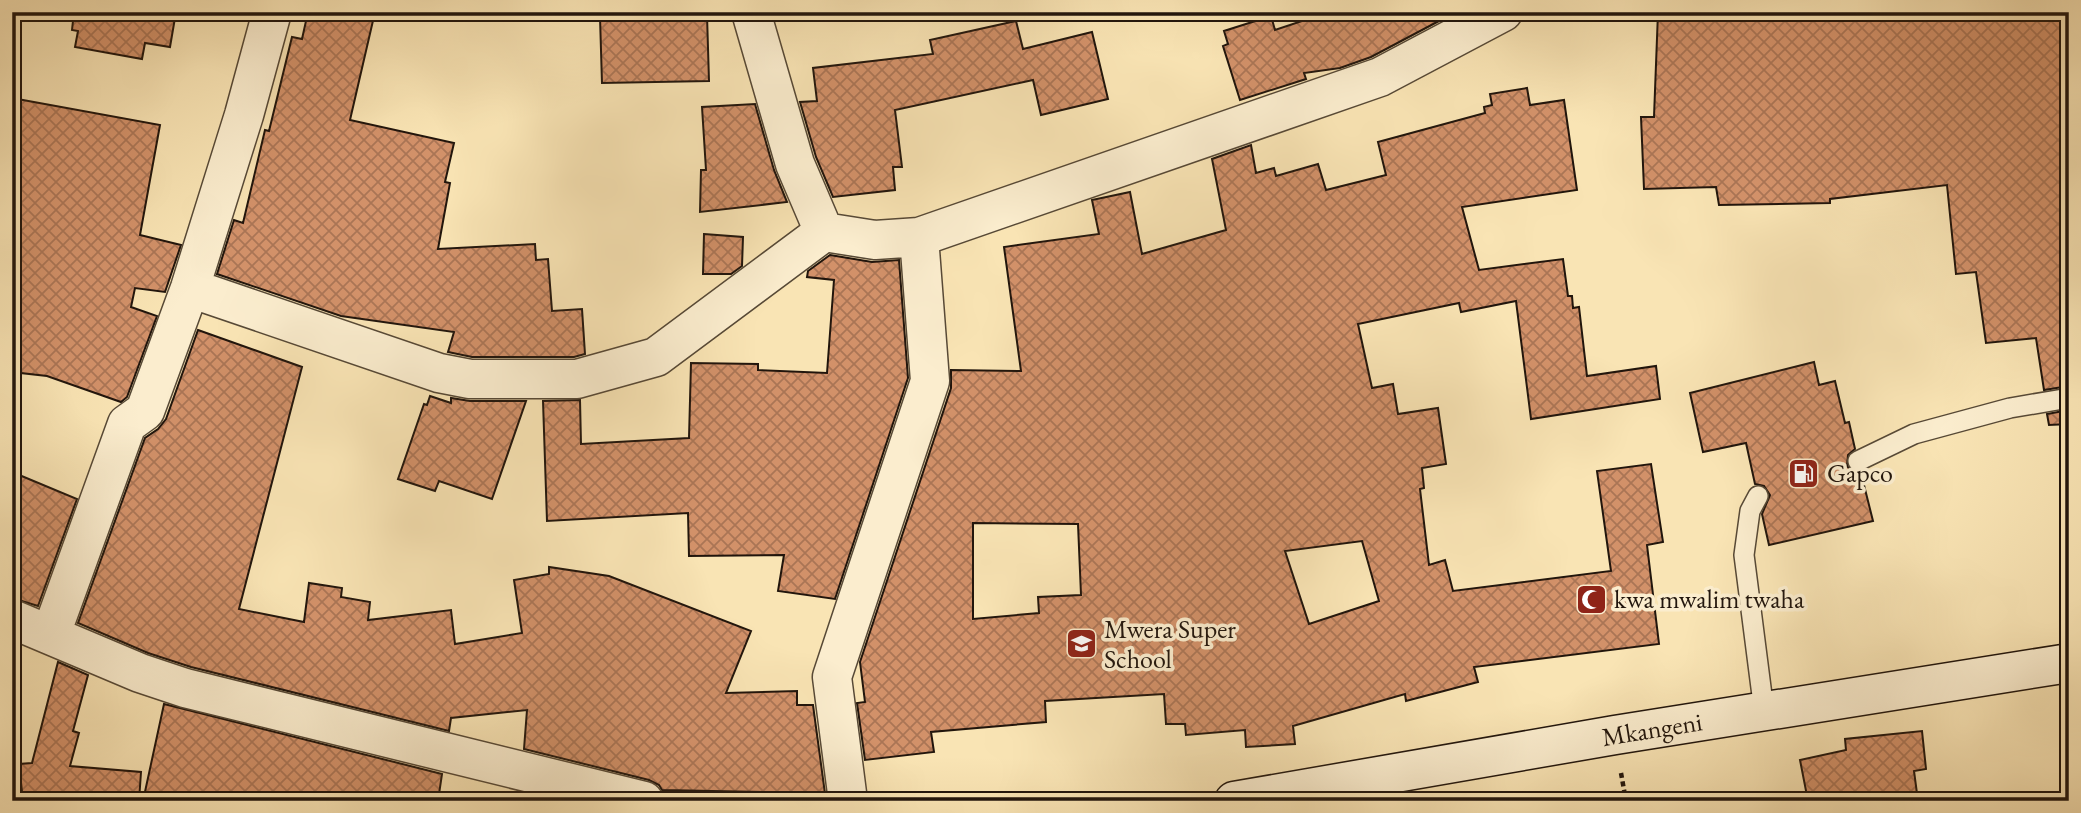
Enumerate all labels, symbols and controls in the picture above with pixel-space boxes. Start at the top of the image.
fuel station icon: Gapco [1787,456,1821,490]
place label: Gapco [1827,456,1893,490]
mosque icon: kwa mwalim twaha [1574,582,1608,616]
place label: kwa mwalim twaha [1614,582,1805,616]
place label: Mwera Super School [1104,612,1236,676]
school or university icon: Mwera Super School [1064,627,1098,661]
street label: Mkangeni [1599,704,1705,754]

